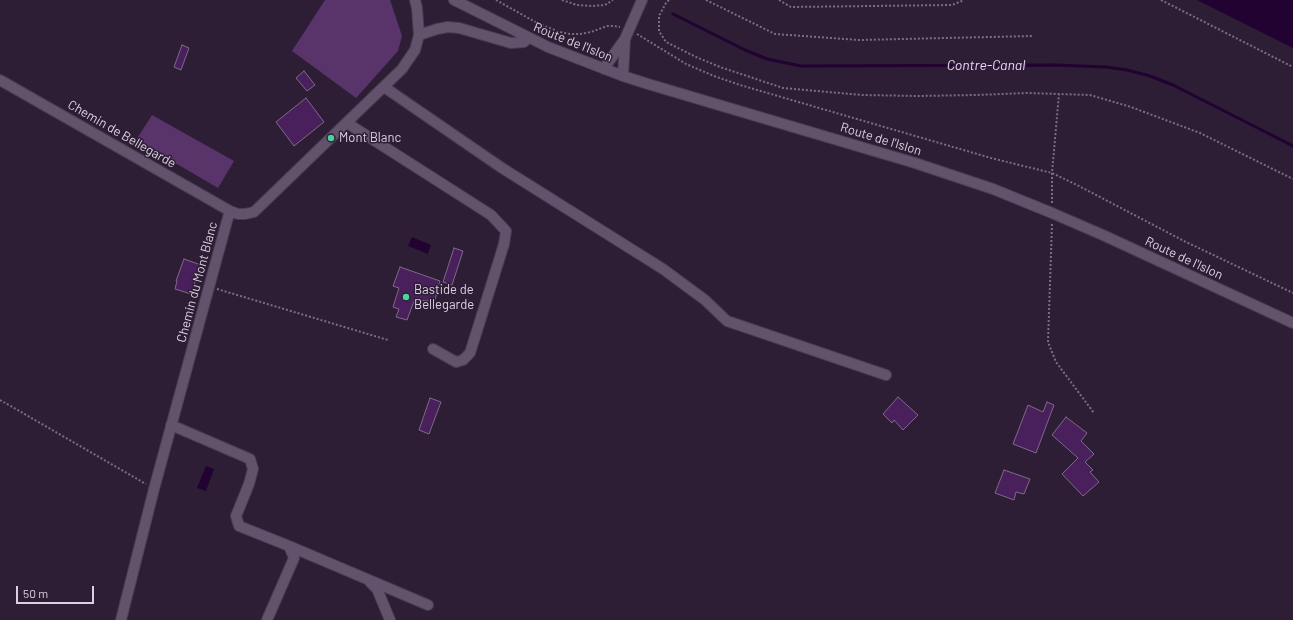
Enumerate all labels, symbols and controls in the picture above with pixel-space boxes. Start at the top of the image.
street label: Route de l'Islon [531,19,615,65]
water label: Contre-Canal [947,57,1025,73]
street label: Chemin de Bellegarde [65,97,179,171]
street label: Route de l'Islon [839,119,923,159]
place label: Mont Blanc [339,130,401,146]
marker: Mont Blanc [326,133,336,143]
street label: Chemin du Mont Blanc [173,220,221,344]
street label: Route de l'Islon [1143,233,1225,283]
place label: Bastide de Bellegarde [414,282,474,313]
marker: Bastide de Bellegarde [401,292,411,302]
scale bar [18,578,96,604]
text: 50 m [23,586,48,600]

